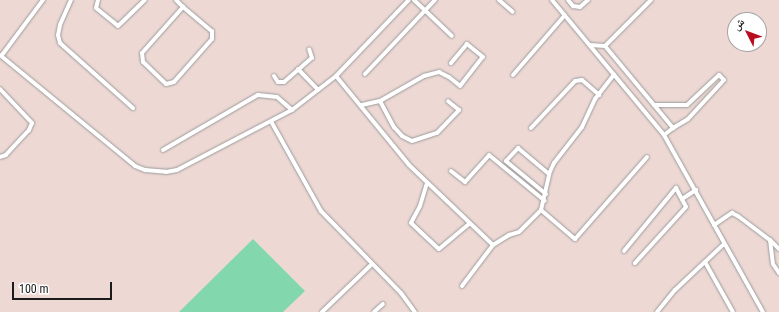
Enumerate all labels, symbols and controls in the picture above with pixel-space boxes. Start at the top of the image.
north arrow [727,12,767,52]
text: ش [730,16,747,33]
scale bar [14,274,114,300]
text: 100 m [19,282,49,296]

